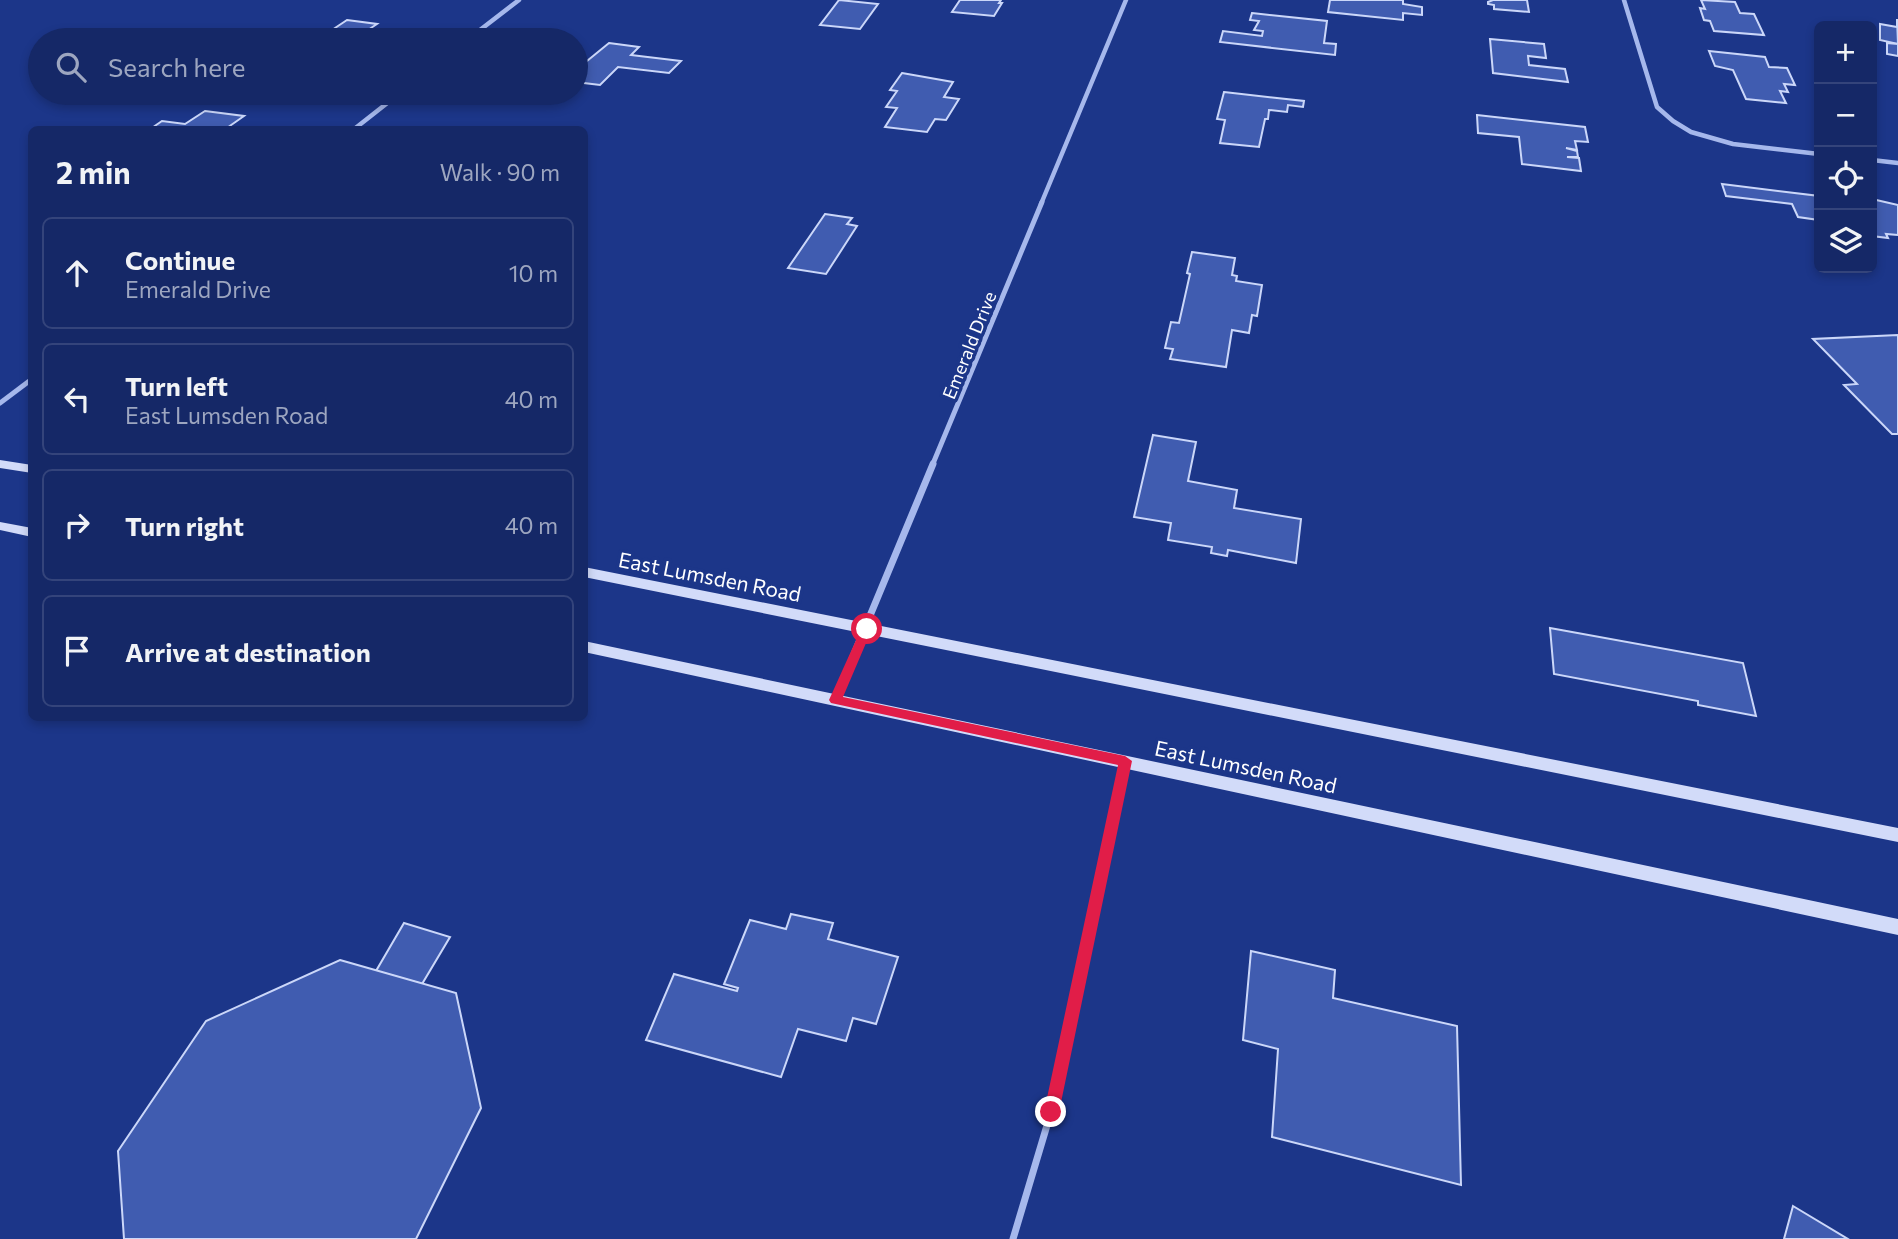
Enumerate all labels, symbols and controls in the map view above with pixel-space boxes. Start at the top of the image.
map controls [1814,21,1877,273]
button: + [1814,21,1877,84]
search box [28,28,588,105]
icon: search [52,48,90,86]
text: Search here [108,51,246,82]
button: − [1814,84,1877,147]
button: locate [1814,147,1877,210]
text: 2 min [56,153,131,190]
text: Walk · 90 m [440,158,560,186]
button: layers [1814,210,1877,273]
text: Continue [125,244,235,275]
icon: ahead [58,254,96,292]
text: 10 m [509,259,558,287]
text: Emerald Drive [125,275,271,303]
street label: Emerald Drive [937,288,1001,402]
text: Turn left [125,370,228,401]
icon: left [58,380,96,418]
text: 40 m [505,385,558,413]
text: East Lumsden Road [125,401,328,429]
icon: right [58,506,96,544]
text: Turn right [125,510,244,541]
text: 40 m [505,511,558,539]
street label: East Lumsden Road [617,546,803,606]
route start [851,613,882,644]
icon: arrive [58,632,96,670]
text: Arrive at destination [125,636,371,667]
street label: East Lumsden Road [1153,734,1339,798]
route end [1035,1096,1066,1127]

